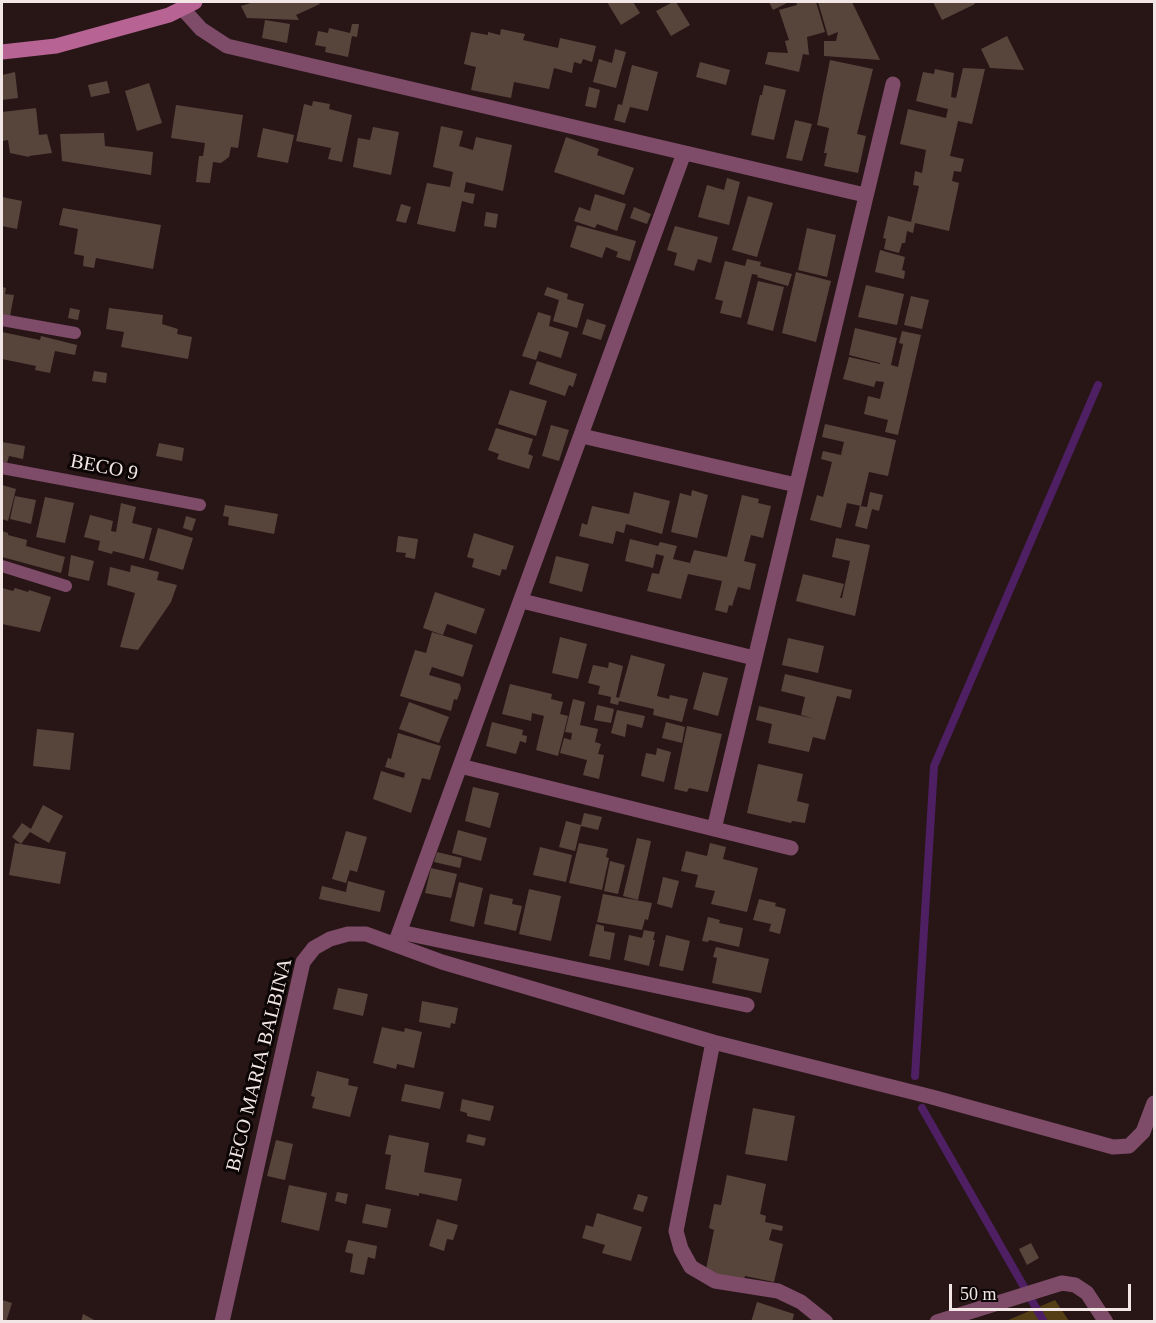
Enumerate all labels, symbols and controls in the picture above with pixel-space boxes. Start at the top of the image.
street label: BECO 9 [68,450,140,486]
street label: BECO MARIA BALBINA [222,956,298,1174]
scale bar [952,1272,1134,1310]
text: 50 m [960,1284,997,1304]

